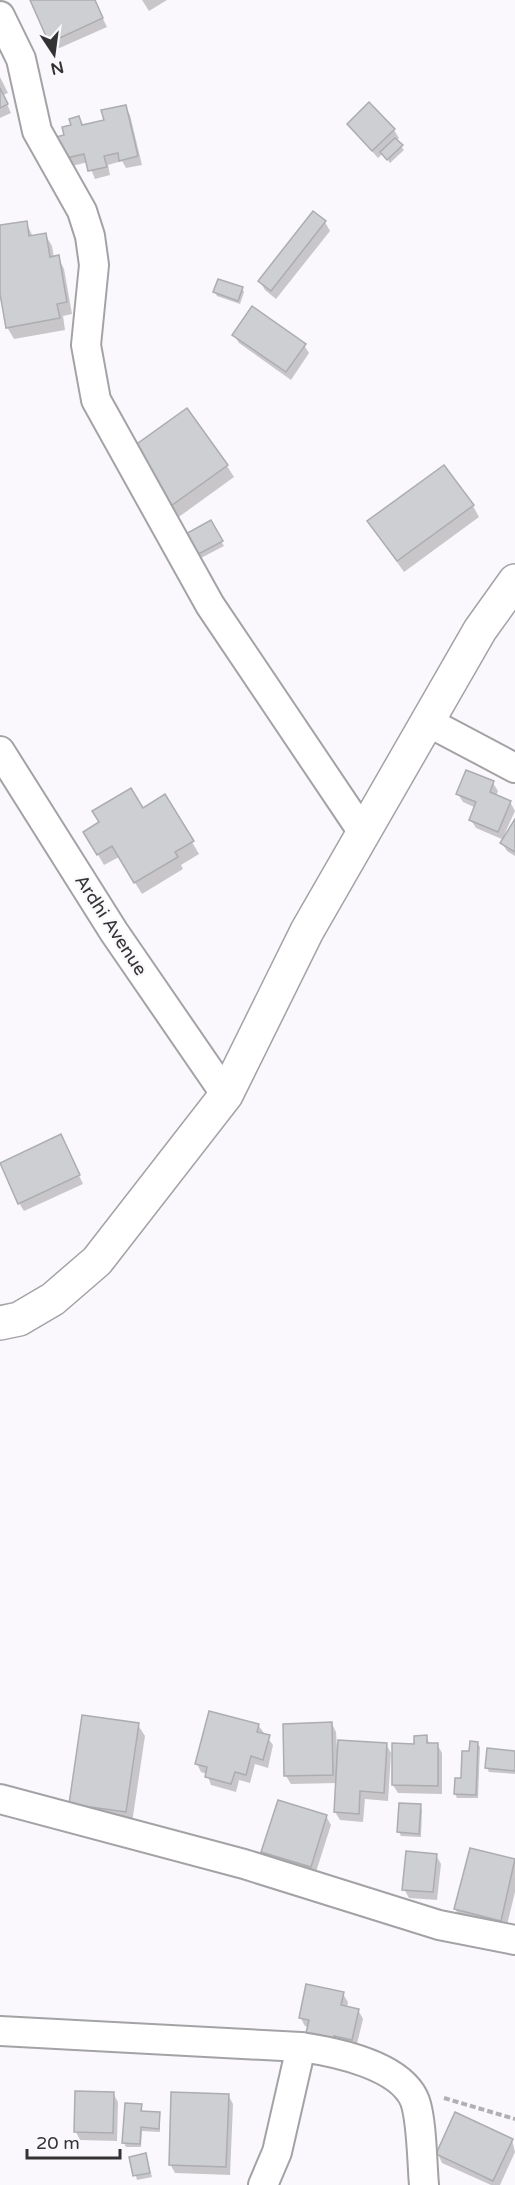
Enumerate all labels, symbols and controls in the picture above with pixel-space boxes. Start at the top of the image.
north arrow [24,24,84,84]
text: N [49,56,66,79]
street label: Ardhi Avenue [70,870,152,980]
scale bar [27,2122,120,2160]
text: 20 m [36,2132,80,2154]

